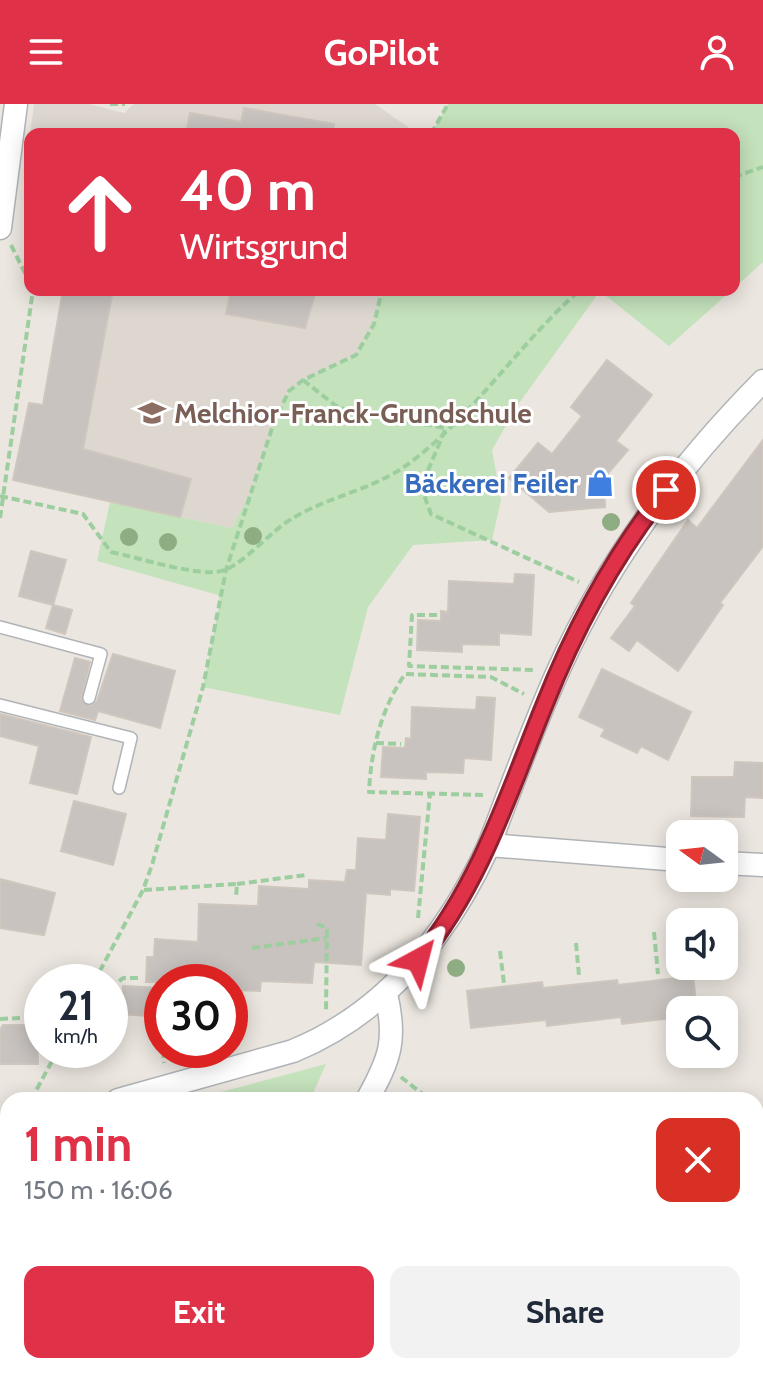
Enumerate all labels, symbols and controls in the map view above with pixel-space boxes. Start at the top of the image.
icon: menu [24,30,68,74]
text: GoPilot [324,30,439,74]
icon: person [695,30,739,74]
text: 40 m [180,156,316,224]
icon: ahead [48,160,152,264]
text: Wirtsgrund [180,224,348,268]
place label: Melchior-Franck-Grundschule [174,396,532,430]
school or university icon: Melchior-Franck-Grundschule [137,398,167,428]
pin [632,456,700,524]
place label: Bäckerei Feiler [404,466,579,500]
shop icon: Bäckerei Feiler [585,468,615,498]
icon: arrive [644,468,688,512]
north arrow [666,820,738,892]
map controls [666,820,738,1068]
button: sound [666,908,738,980]
position arrow [376,918,460,1002]
speed limit sign: 30 [144,964,248,1068]
text: 21 [58,981,94,1030]
button: search [666,996,738,1068]
text: km/h [54,1024,98,1048]
text: 1 min [24,1115,132,1173]
button: close [656,1118,740,1202]
text: 150 m · 16:06 [24,1174,173,1206]
button: Exit [24,1266,374,1358]
button: Share [390,1266,740,1358]

